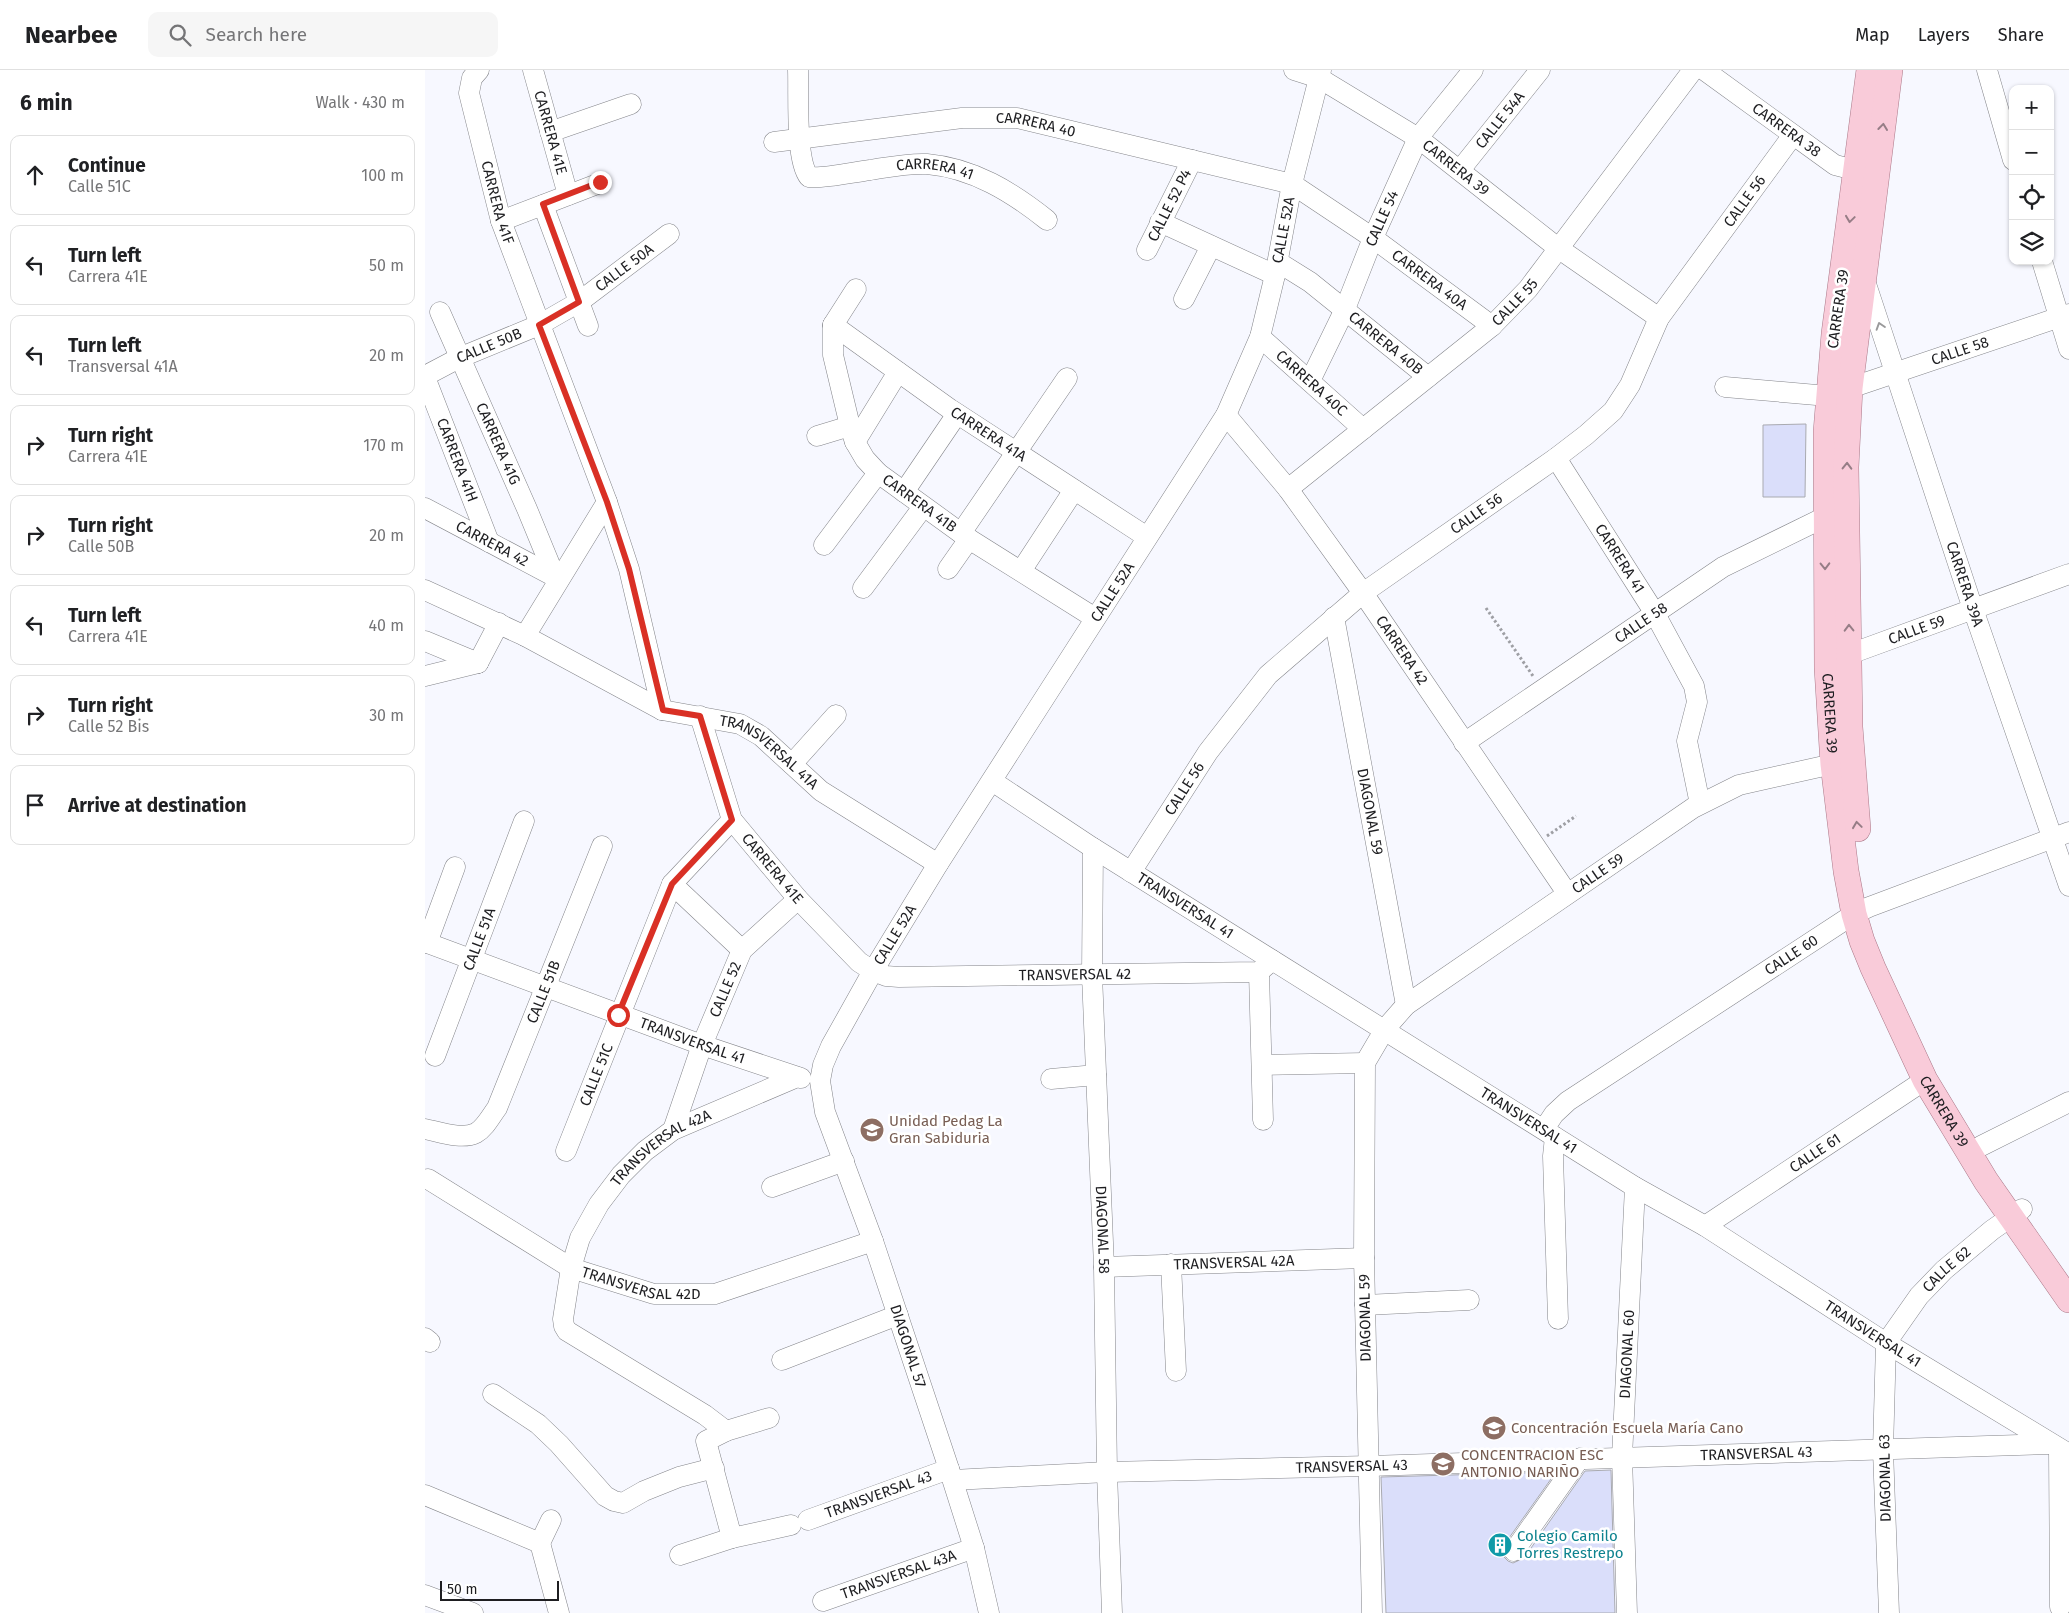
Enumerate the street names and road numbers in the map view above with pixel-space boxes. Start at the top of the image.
street label: CALLE 54A [1472,88,1529,152]
street label: CARRERA 41E [530,89,571,177]
street label: CARRERA 38 [1749,99,1824,161]
street label: CARRERA 40 [996,108,1078,141]
street label: CARRERA 39 [1419,136,1493,200]
street label: CARRERA 41 [895,155,976,183]
street label: CARRERA 41F [477,159,518,247]
street label: CALLE 52 P4 [1144,166,1195,245]
street label: CALLE 56 [1720,172,1769,231]
street label: CALLE 54 [1362,187,1402,249]
street label: CALLE 52A [1268,195,1298,265]
street label: CALLE 50A [592,240,657,296]
street label: CARRERA 40A [1388,246,1471,314]
street label: CARRERA 39 [1824,268,1852,350]
street label: CALLE 55 [1488,275,1542,330]
street label: CARRERA 40B [1345,308,1427,378]
street label: CALLE 50B [454,324,524,367]
street label: CALLE 58 [1929,333,1991,369]
street label: CARRERA 40C [1272,346,1351,420]
street label: CARRERA 41G [472,400,524,488]
street label: CARRERA 41A [947,403,1030,466]
street label: CARRERA 41H [433,415,482,505]
street label: CARRERA 41B [879,470,960,536]
street label: CALLE 56 [1447,489,1506,538]
street label: CARRERA 42 [453,517,532,570]
street label: CARRERA 41 [1591,520,1649,596]
street label: CARRERA 39A [1942,539,1988,629]
street label: CALLE 52A [1087,559,1138,625]
street label: CALLE 58 [1611,598,1671,647]
street label: CALLE 59 [1886,611,1948,648]
street label: CARRERA 42 [1372,612,1432,688]
street label: CARRERA 39 [1818,673,1841,754]
street label: TRANSVERSAL 41A [718,711,822,793]
street label: CALLE 56 [1161,759,1208,819]
street label: DIAGONAL 59 [1353,767,1387,857]
street label: CARRERA 41E [738,830,807,907]
street label: CALLE 59 [1568,849,1627,898]
street label: TRANSVERSAL 41 [1134,869,1237,943]
street label: CALLE 52A [870,901,920,968]
street label: CALLE 51A [459,905,499,973]
street label: CALLE 60 [1761,931,1822,979]
street label: CALLE 51B [523,958,564,1026]
street label: CALLE 52 [706,959,745,1020]
street label: TRANSVERSAL 42 [1019,965,1131,984]
street label: TRANSVERSAL 41 [637,1014,747,1068]
street label: CALLE 51C [576,1040,617,1109]
street label: CARRERA 39 [1916,1073,1973,1151]
street label: TRANSVERSAL 41 [1477,1083,1580,1157]
street label: TRANSVERSAL 42A [607,1106,714,1190]
street label: CALLE 61 [1786,1130,1844,1176]
street label: DIAGONAL 58 [1092,1185,1113,1274]
street label: CALLE 62 [1919,1243,1974,1296]
street label: TRANSVERSAL 42A [1173,1251,1295,1274]
street label: TRANSVERSAL 42D [579,1263,701,1303]
street label: DIAGONAL 59 [1355,1274,1375,1362]
street label: TRANSVERSAL 41 [1821,1297,1924,1371]
street label: DIAGONAL 57 [886,1302,930,1390]
street label: DIAGONAL 60 [1616,1309,1638,1399]
street label: DIAGONAL 63 [1875,1434,1895,1522]
street label: TRANSVERSAL 43 [1700,1443,1813,1464]
street label: TRANSVERSAL 43 [1295,1456,1408,1477]
street label: TRANSVERSAL 43 [823,1467,934,1522]
street label: TRANSVERSAL 43A [838,1546,959,1603]

